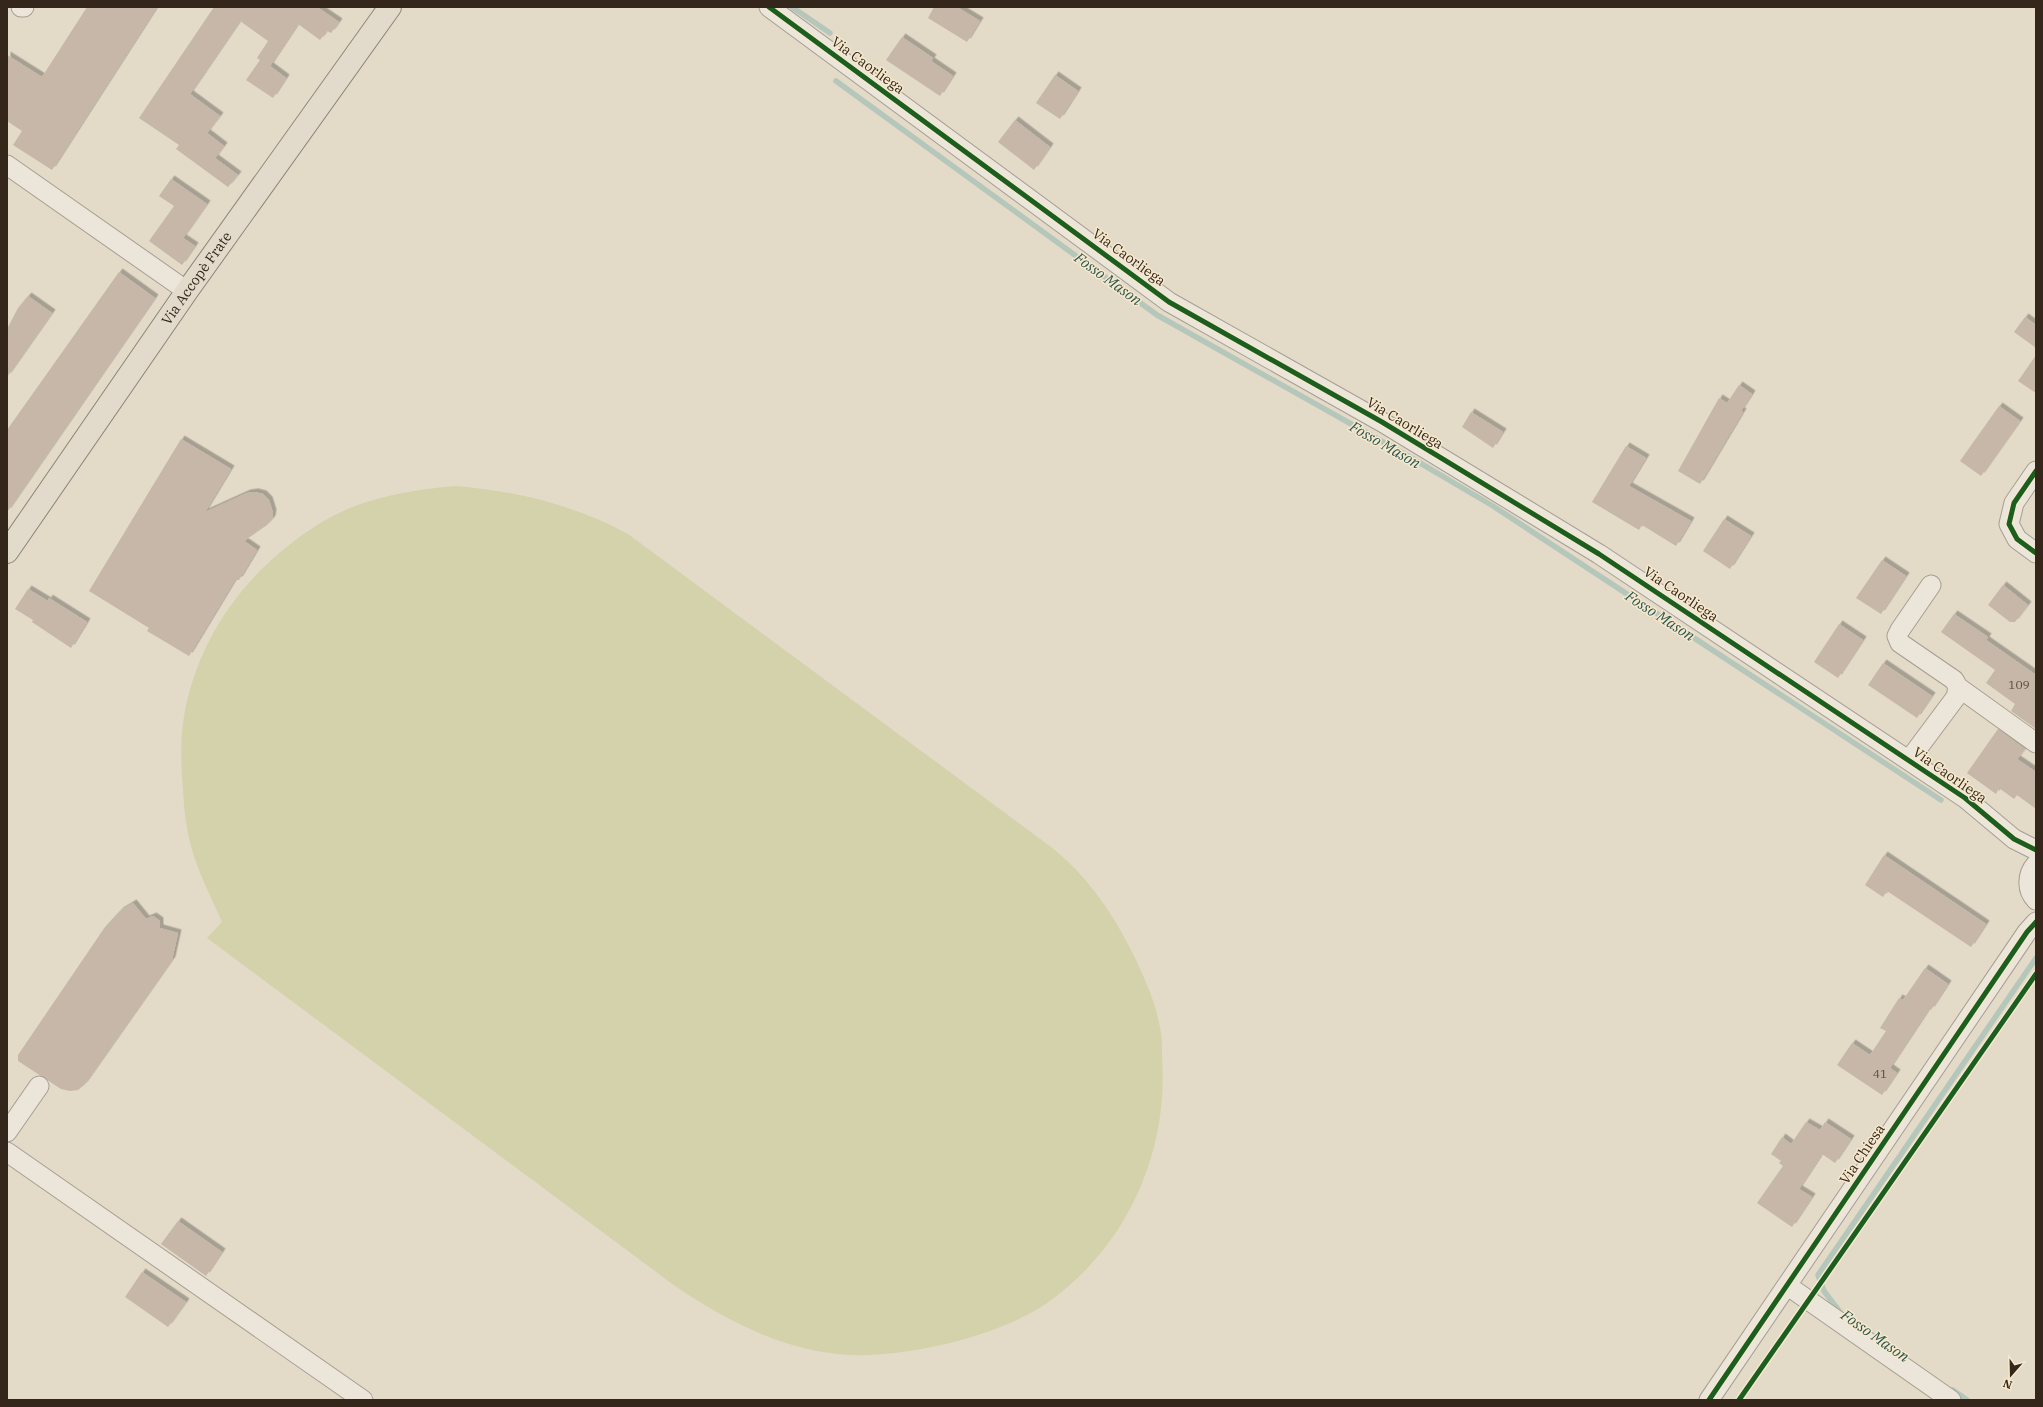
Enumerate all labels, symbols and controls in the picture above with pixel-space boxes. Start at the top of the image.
street label: Via Caorliega [828,32,908,98]
street label: Via Caorliega [1089,224,1169,290]
street label: Via Accopè Frate [157,228,236,328]
water label: Fosso Mason [1070,247,1146,310]
street label: Via Caorliega [1363,393,1447,453]
water label: Fosso Mason [1346,416,1425,473]
street label: Via Caorliega [1640,562,1722,626]
water label: Fosso Mason [1621,586,1699,645]
house number: 109 [2008,677,2030,692]
street label: Via Caorliega [1909,743,1991,807]
house number: 41 [1873,1066,1887,1081]
street label: Via Chiesa [1835,1120,1889,1187]
water label: Fosso Mason [1837,1305,1913,1366]
north arrow [1991,1355,2031,1395]
text: N [2001,1376,2014,1392]

